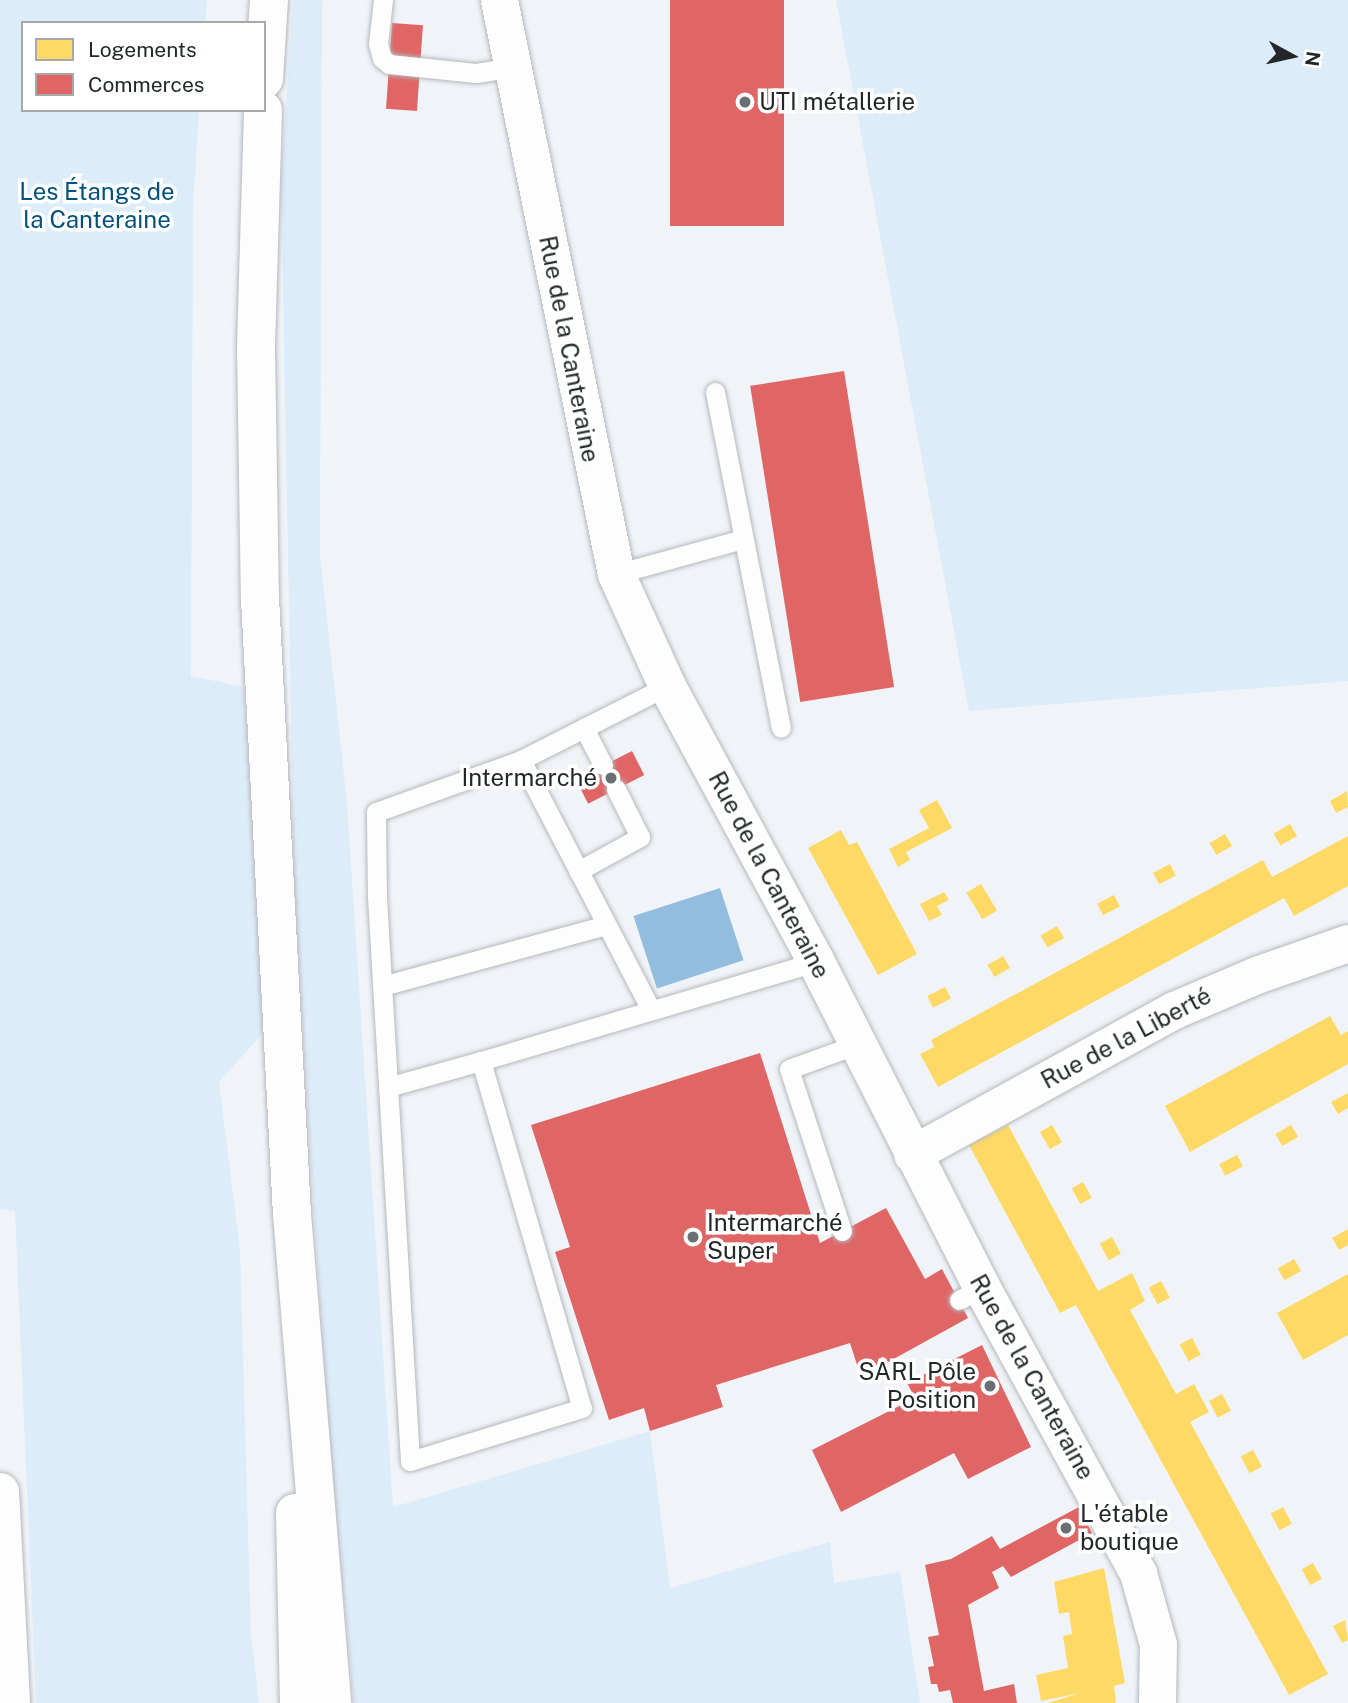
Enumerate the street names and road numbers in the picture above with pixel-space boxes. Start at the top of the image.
street label: Rue de la Canteraine [533,233,605,465]
street label: Rue de la Canteraine [702,766,836,984]
street label: Rue de la Liberté [1036,981,1216,1095]
street label: Rue de la Canteraine [963,1269,1101,1485]

